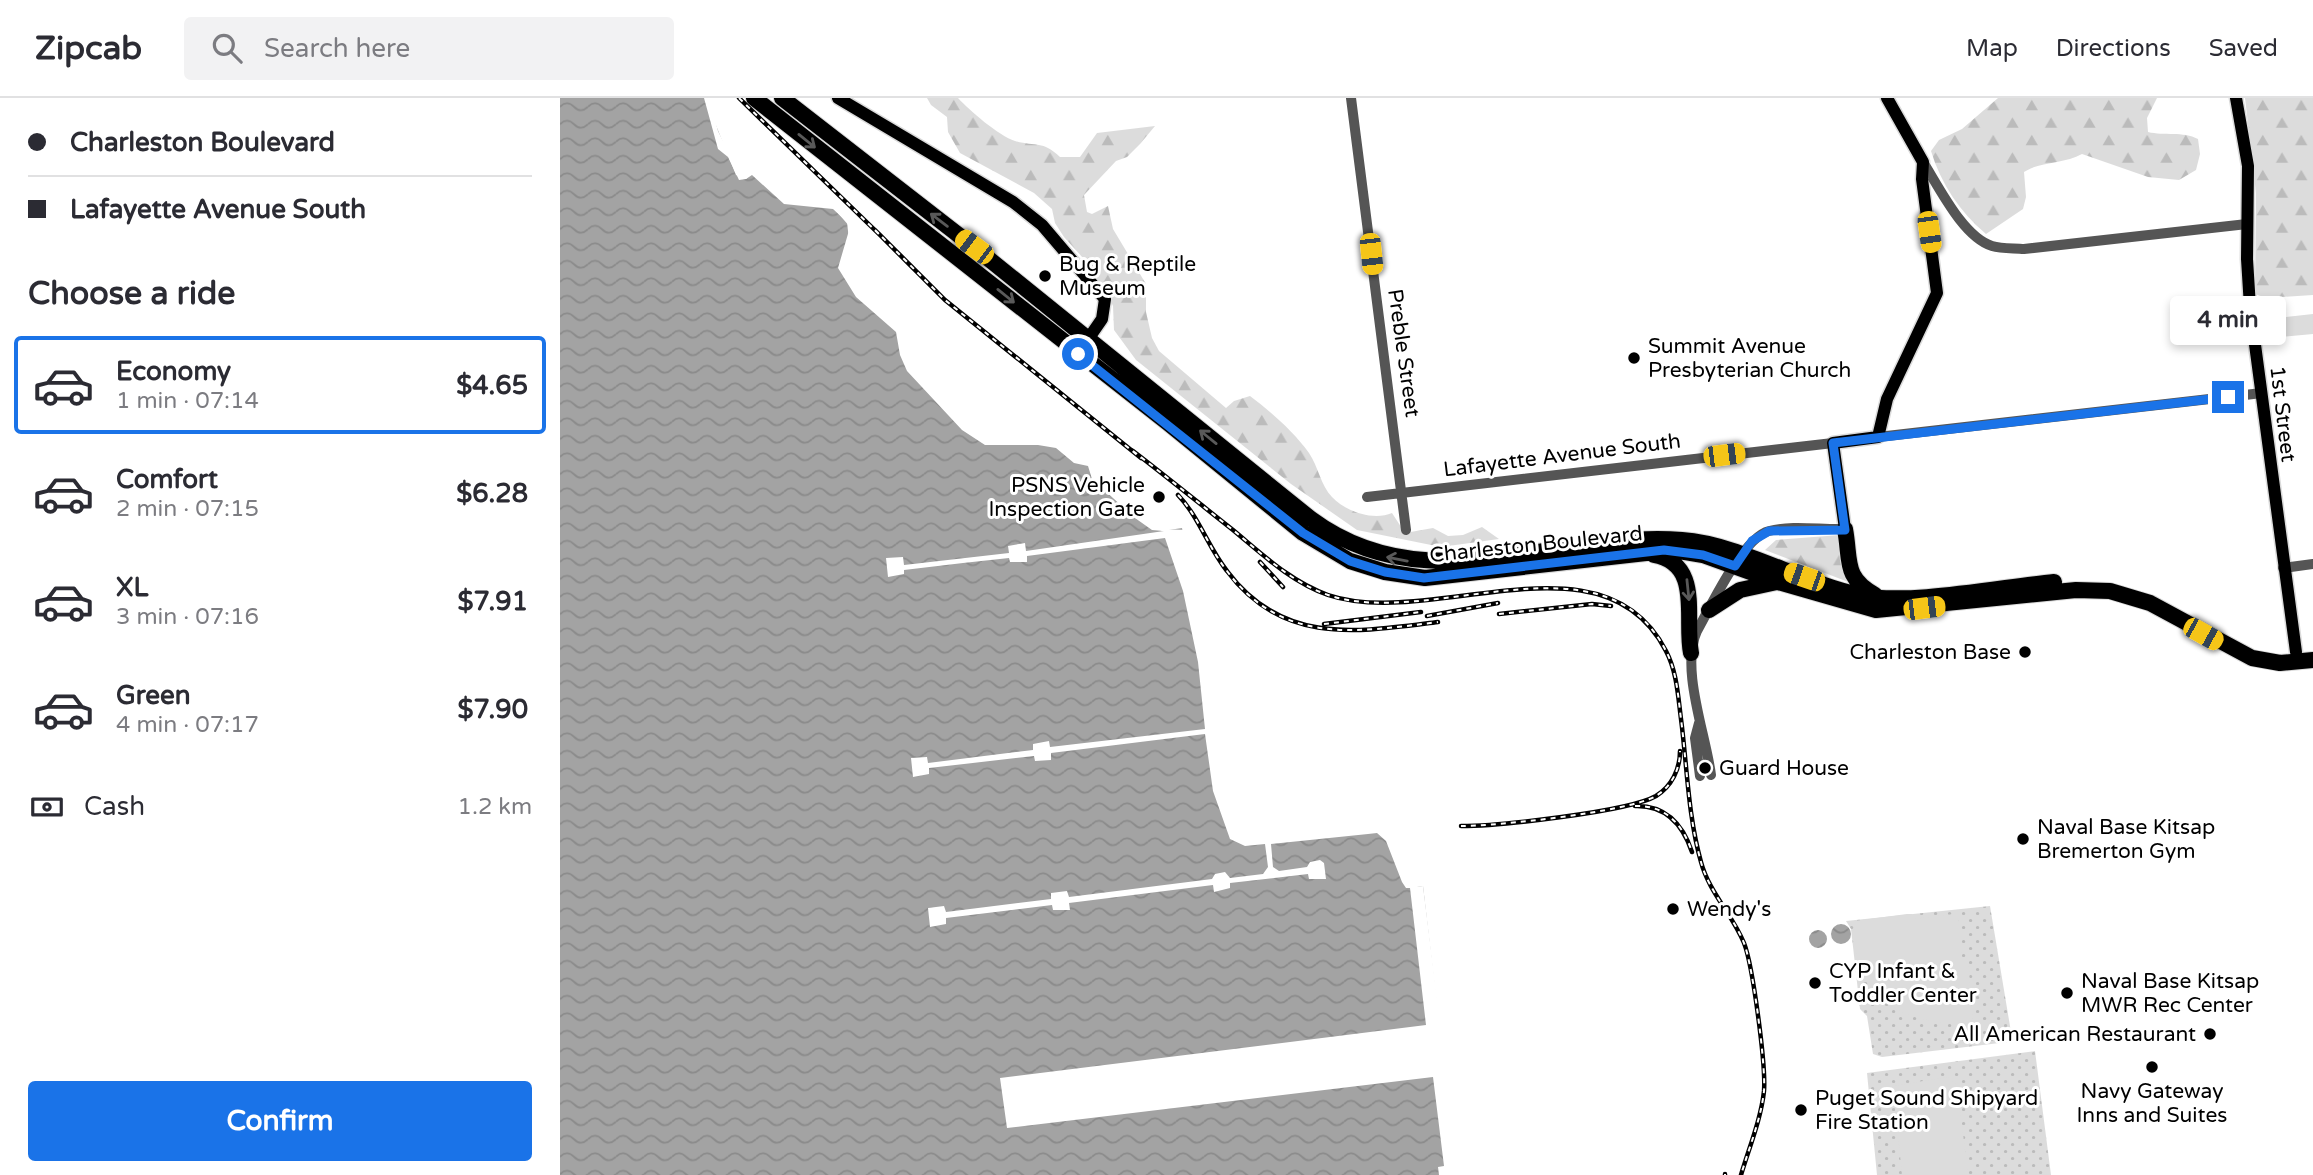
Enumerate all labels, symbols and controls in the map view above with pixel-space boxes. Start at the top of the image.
search box [184,17,674,80]
text: Zipcab [35,29,142,68]
icon: search [208,29,246,67]
text: Search here [264,33,410,64]
text: Map [1966,34,2018,63]
text: Directions [2056,34,2171,63]
text: Saved [2209,34,2278,63]
text: Charleston Boulevard [70,127,335,158]
one-way arrow [798,133,816,149]
text: Lafayette Avenue South [70,194,366,225]
car [1916,210,1943,254]
one-way arrow [930,213,949,227]
car [951,226,998,268]
car [1359,232,1384,276]
place label: Bug & Reptile Museum [1059,252,1196,301]
marker: Bug & Reptile Museum [1037,268,1053,284]
text: Choose a ride [28,275,235,313]
street label: Preble Street [1382,287,1425,419]
one-way arrow [997,288,1015,303]
callout: 4 min [2170,296,2286,344]
text: 4 min [2197,306,2259,334]
place label: Summit Avenue Presbyterian Church [1648,334,1851,383]
route start [1062,338,1094,370]
marker: Summit Avenue Presbyterian Church [1626,350,1642,366]
icon: car [32,354,95,417]
text: Economy [116,356,231,387]
street label: 1st Street [2264,365,2301,464]
text: $4.65 [456,370,528,401]
route end [2212,381,2244,413]
text: 1 min · 07:14 [116,387,259,415]
one-way arrow [1200,429,1218,445]
street label: Lafayette Avenue South [1442,429,1682,482]
car [1702,442,1747,468]
icon: car [32,462,95,525]
text: Comfort [116,464,218,495]
place label: PSNS Vehicle Inspection Gate [989,473,1145,522]
text: $6.28 [456,478,528,509]
marker: PSNS Vehicle Inspection Gate [1151,489,1167,505]
text: 2 min · 07:15 [116,495,259,523]
street label: Charleston Boulevard [1428,521,1644,568]
one-way arrow [1386,551,1409,565]
car [1781,560,1828,594]
icon: car [32,570,95,633]
text: XL [116,572,148,603]
one-way arrow [1682,578,1695,601]
text: $7.91 [458,586,528,617]
car [1902,595,1947,621]
text: 3 min · 07:16 [116,603,259,631]
car [2180,615,2227,653]
place label: Charleston Base [1849,640,2011,665]
marker: Charleston Base [2017,644,2033,660]
icon: car [32,678,95,741]
text: Green [116,680,191,711]
text: $7.90 [458,694,528,725]
text: 4 min · 07:17 [116,711,259,739]
place label: Guard House [1719,756,1849,781]
marker: Guard House [1697,760,1713,776]
icon: cash [28,788,66,826]
text: Cash [84,791,145,822]
text: 1.2 km [458,793,532,821]
place label: Naval Base Kitsap Bremerton Gym [2037,815,2215,864]
marker: Naval Base Kitsap Bremerton Gym [2015,831,2031,847]
place label: Wendy's [1687,897,1771,922]
marker: Wendy's [1665,901,1681,917]
place label: CYP Infant & Toddler Center [1829,959,1977,1008]
place label: Naval Base Kitsap MWR Rec Center [2081,969,2259,1018]
marker: CYP Infant & Toddler Center [1807,975,1823,991]
marker: Naval Base Kitsap MWR Rec Center [2059,985,2075,1001]
place label: All American Restaurant [1954,1022,2196,1047]
marker: All American Restaurant [2202,1026,2218,1042]
marker: Navy Gateway Inns and Suites [2144,1059,2160,1075]
place label: Navy Gateway Inns and Suites [2077,1079,2227,1128]
button: Confirm [28,1081,532,1161]
place label: Puget Sound Shipyard Fire Station [1815,1086,2038,1135]
marker: Puget Sound Shipyard Fire Station [1793,1102,1809,1118]

